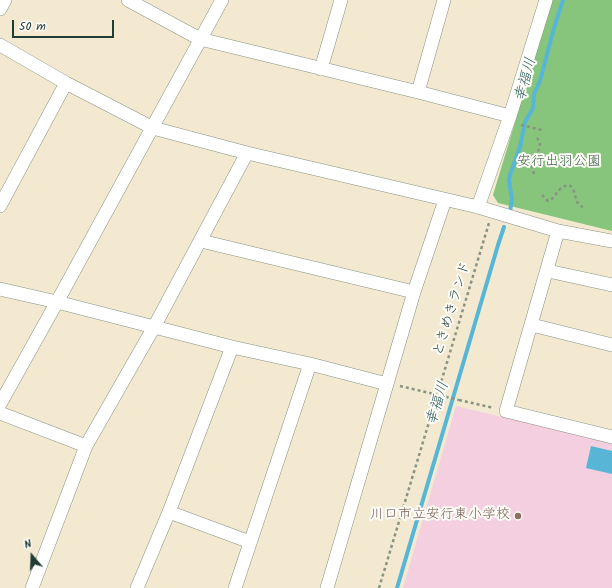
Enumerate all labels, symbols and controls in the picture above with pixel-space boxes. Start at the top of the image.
scale bar [14,12,116,38]
text: 50 m [19,17,46,36]
water label: 幸福川 [512,56,542,104]
park label: 安行出羽公園 [517,155,601,171]
street label: ときめきランド [431,260,475,358]
water label: 幸福川 [424,380,454,428]
place label: 川口市立安行東小学校 [370,508,510,524]
marker: 川口市立安行東小学校 [513,511,523,521]
text: N [22,535,34,554]
north arrow [12,536,52,576]

